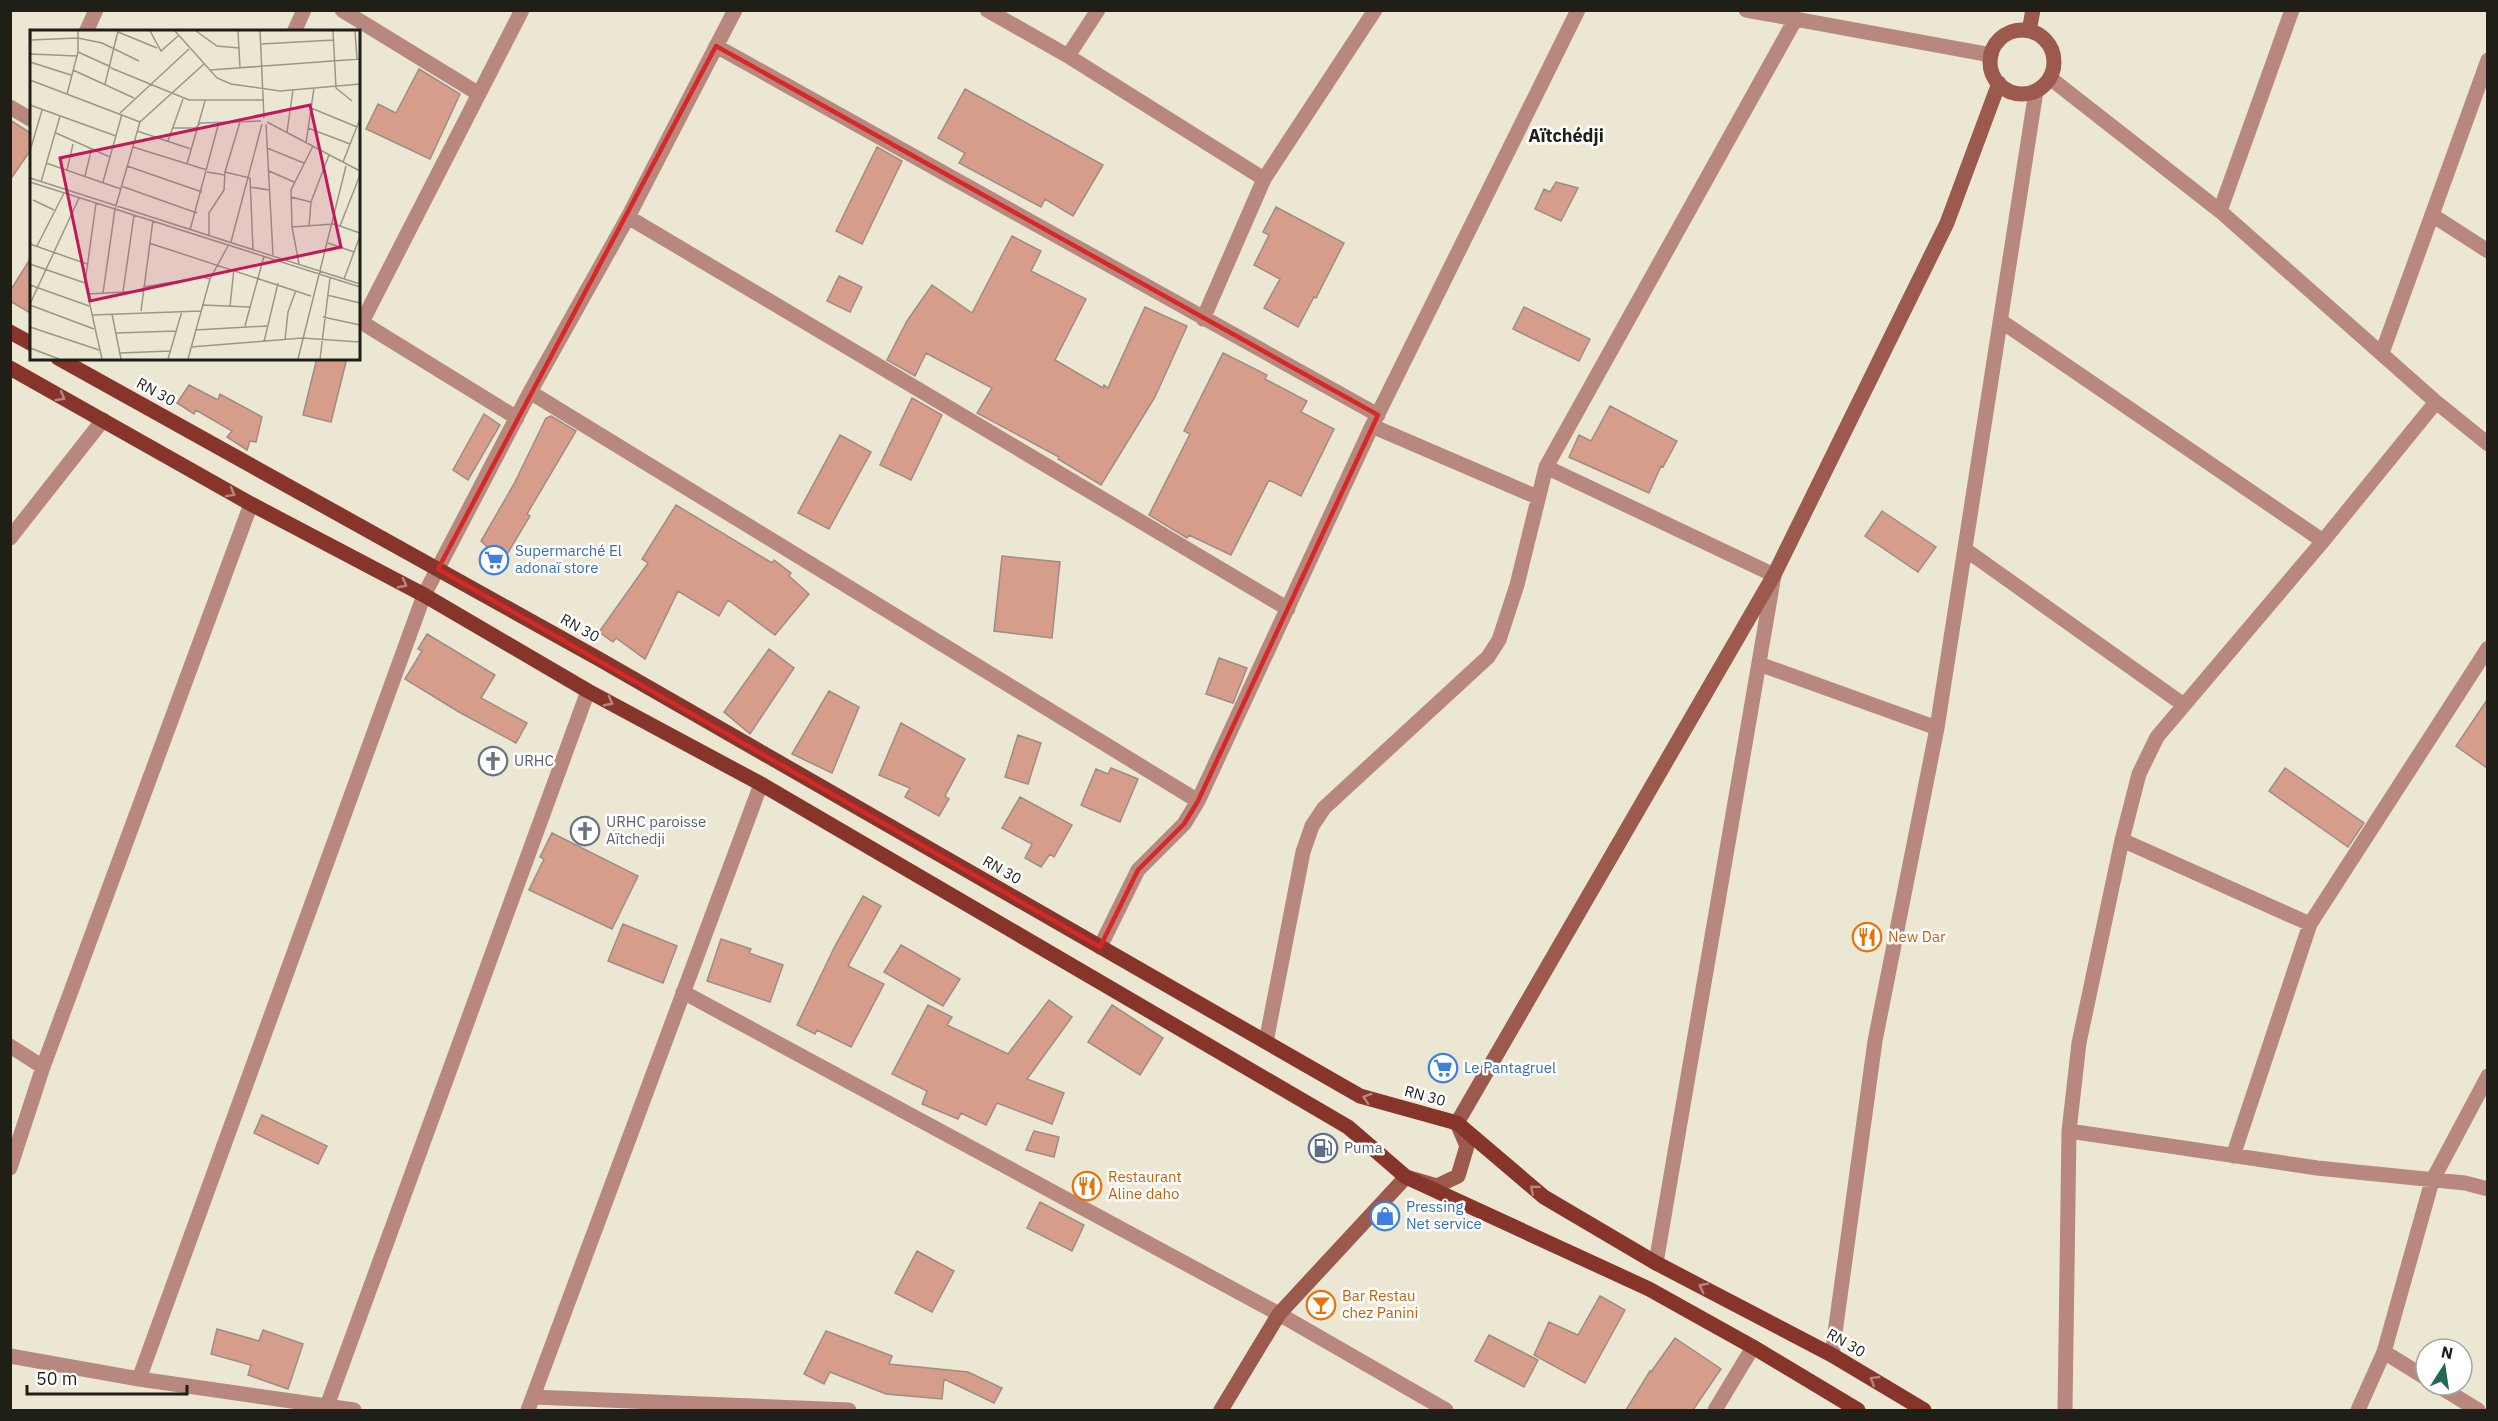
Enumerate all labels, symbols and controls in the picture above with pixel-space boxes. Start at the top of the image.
inset map [30,30,360,360]
district label: Aïtchédji [1528,124,1604,147]
street label: RN 30 [133,373,179,410]
one-way arrow [55,389,65,401]
one-way arrow [225,486,235,497]
place label: Supermarché El adonaï store [515,541,622,577]
supermarket icon: Supermarché El adonaï store [478,544,510,576]
one-way arrow [397,577,408,588]
street label: RN 30 [557,609,603,646]
one-way arrow [602,695,613,706]
church icon: URHC [477,745,509,777]
place label: URHC [514,751,554,770]
place label: URHC paroisse Aïtchedji [606,812,706,848]
church icon: URHC paroisse Aïtchedji [569,815,601,847]
street label: RN 30 [979,851,1025,888]
restaurant icon: New Dar [1851,921,1883,953]
place label: New Dar [1888,927,1946,946]
supermarket icon: Le Pantagruel [1427,1052,1459,1084]
place label: Le Pantagruel [1464,1058,1556,1077]
street label: RN 30 [1403,1081,1448,1110]
one-way arrow [1362,1093,1373,1105]
fuel station icon: Puma [1307,1132,1339,1164]
place label: Puma [1344,1138,1383,1157]
place label: Restaurant Aline daho [1108,1167,1182,1203]
restaurant icon: Restaurant Aline daho [1071,1170,1103,1202]
one-way arrow [1530,1185,1541,1196]
place label: Pressing Net service [1406,1197,1482,1233]
shop icon: Pressing Net service [1369,1200,1401,1232]
one-way arrow [1698,1282,1709,1294]
place label: Bar Restau chez Panini [1342,1286,1418,1322]
bar icon: Bar Restau chez Panini [1305,1289,1337,1321]
street label: RN 30 [1823,1324,1869,1361]
north arrow [2414,1337,2474,1397]
text: N [2439,1341,2455,1363]
scale bar [27,1358,188,1396]
text: 50 m [36,1367,78,1390]
one-way arrow [1870,1376,1880,1388]

